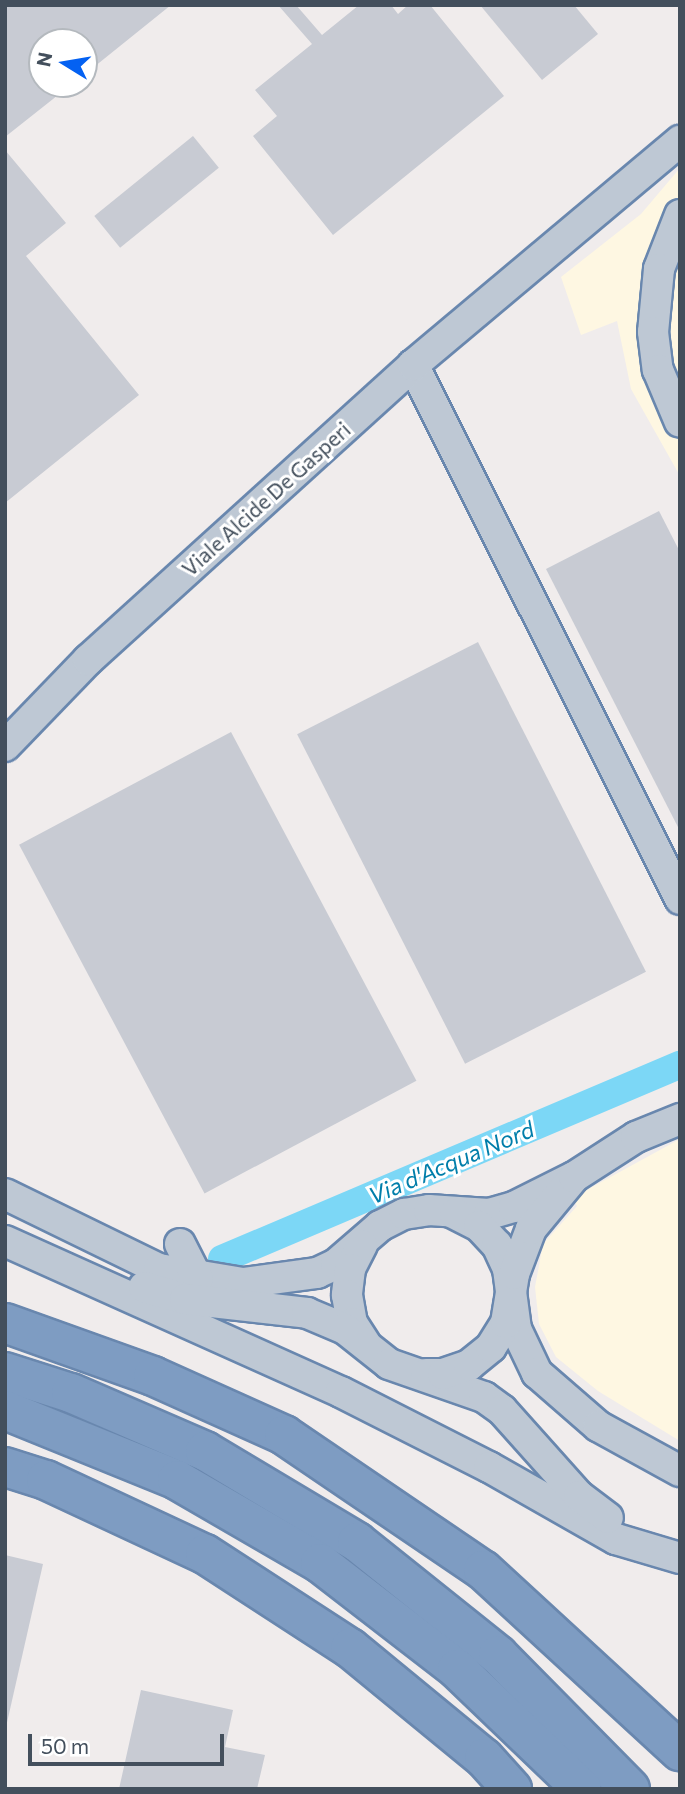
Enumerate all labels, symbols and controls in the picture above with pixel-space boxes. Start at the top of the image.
north arrow [28,28,98,98]
text: N [31,50,57,68]
street label: Viale Alcide De Gasperi [177,417,355,581]
water label: Via d'Acqua Nord [364,1115,538,1209]
scale bar [32,1720,228,1764]
text: 50 m [41,1733,89,1758]

